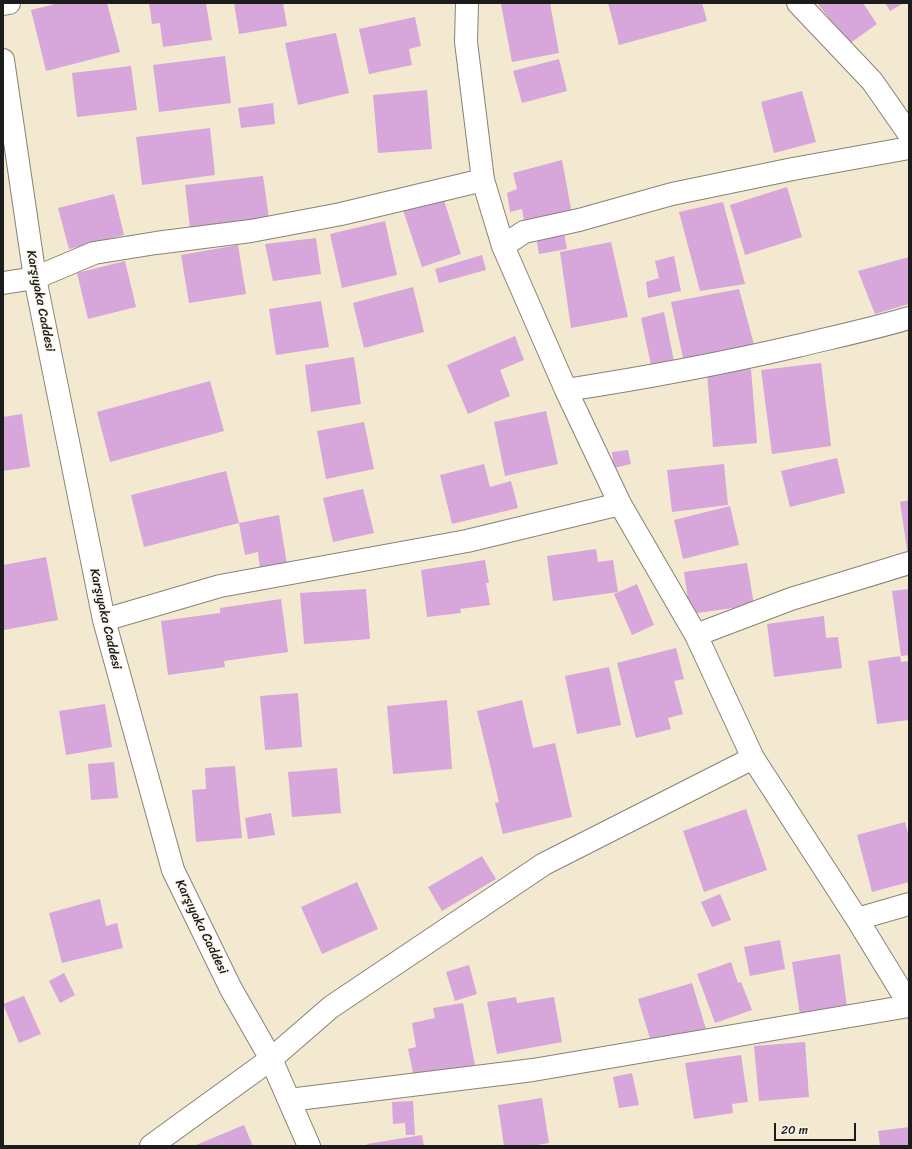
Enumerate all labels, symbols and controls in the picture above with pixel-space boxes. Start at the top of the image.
street label: Karşıyaka Caddesi [22,249,58,353]
street label: Karşıyaka Caddesi [86,567,124,671]
street label: Karşıyaka Caddesi [171,877,231,977]
scale bar [776,1115,858,1141]
text: 20 m [781,1119,808,1141]

